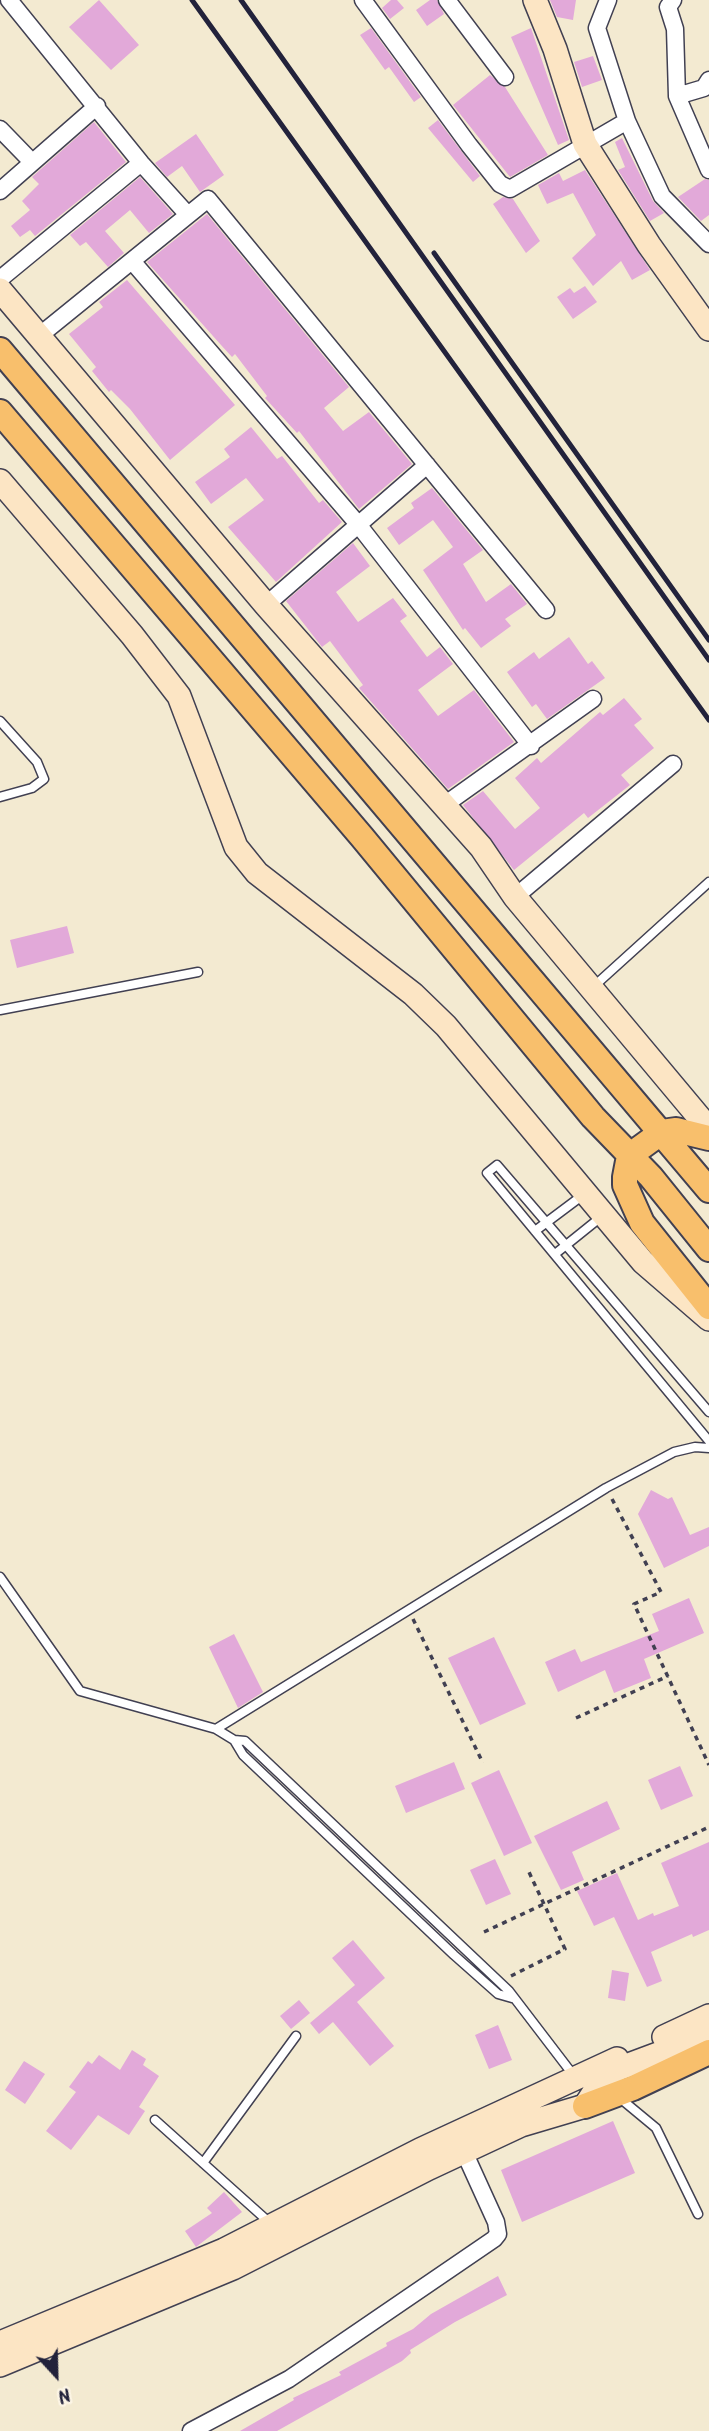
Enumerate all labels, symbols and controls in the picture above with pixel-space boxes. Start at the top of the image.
north arrow [21,2340,91,2410]
text: N [53,2378,75,2411]

